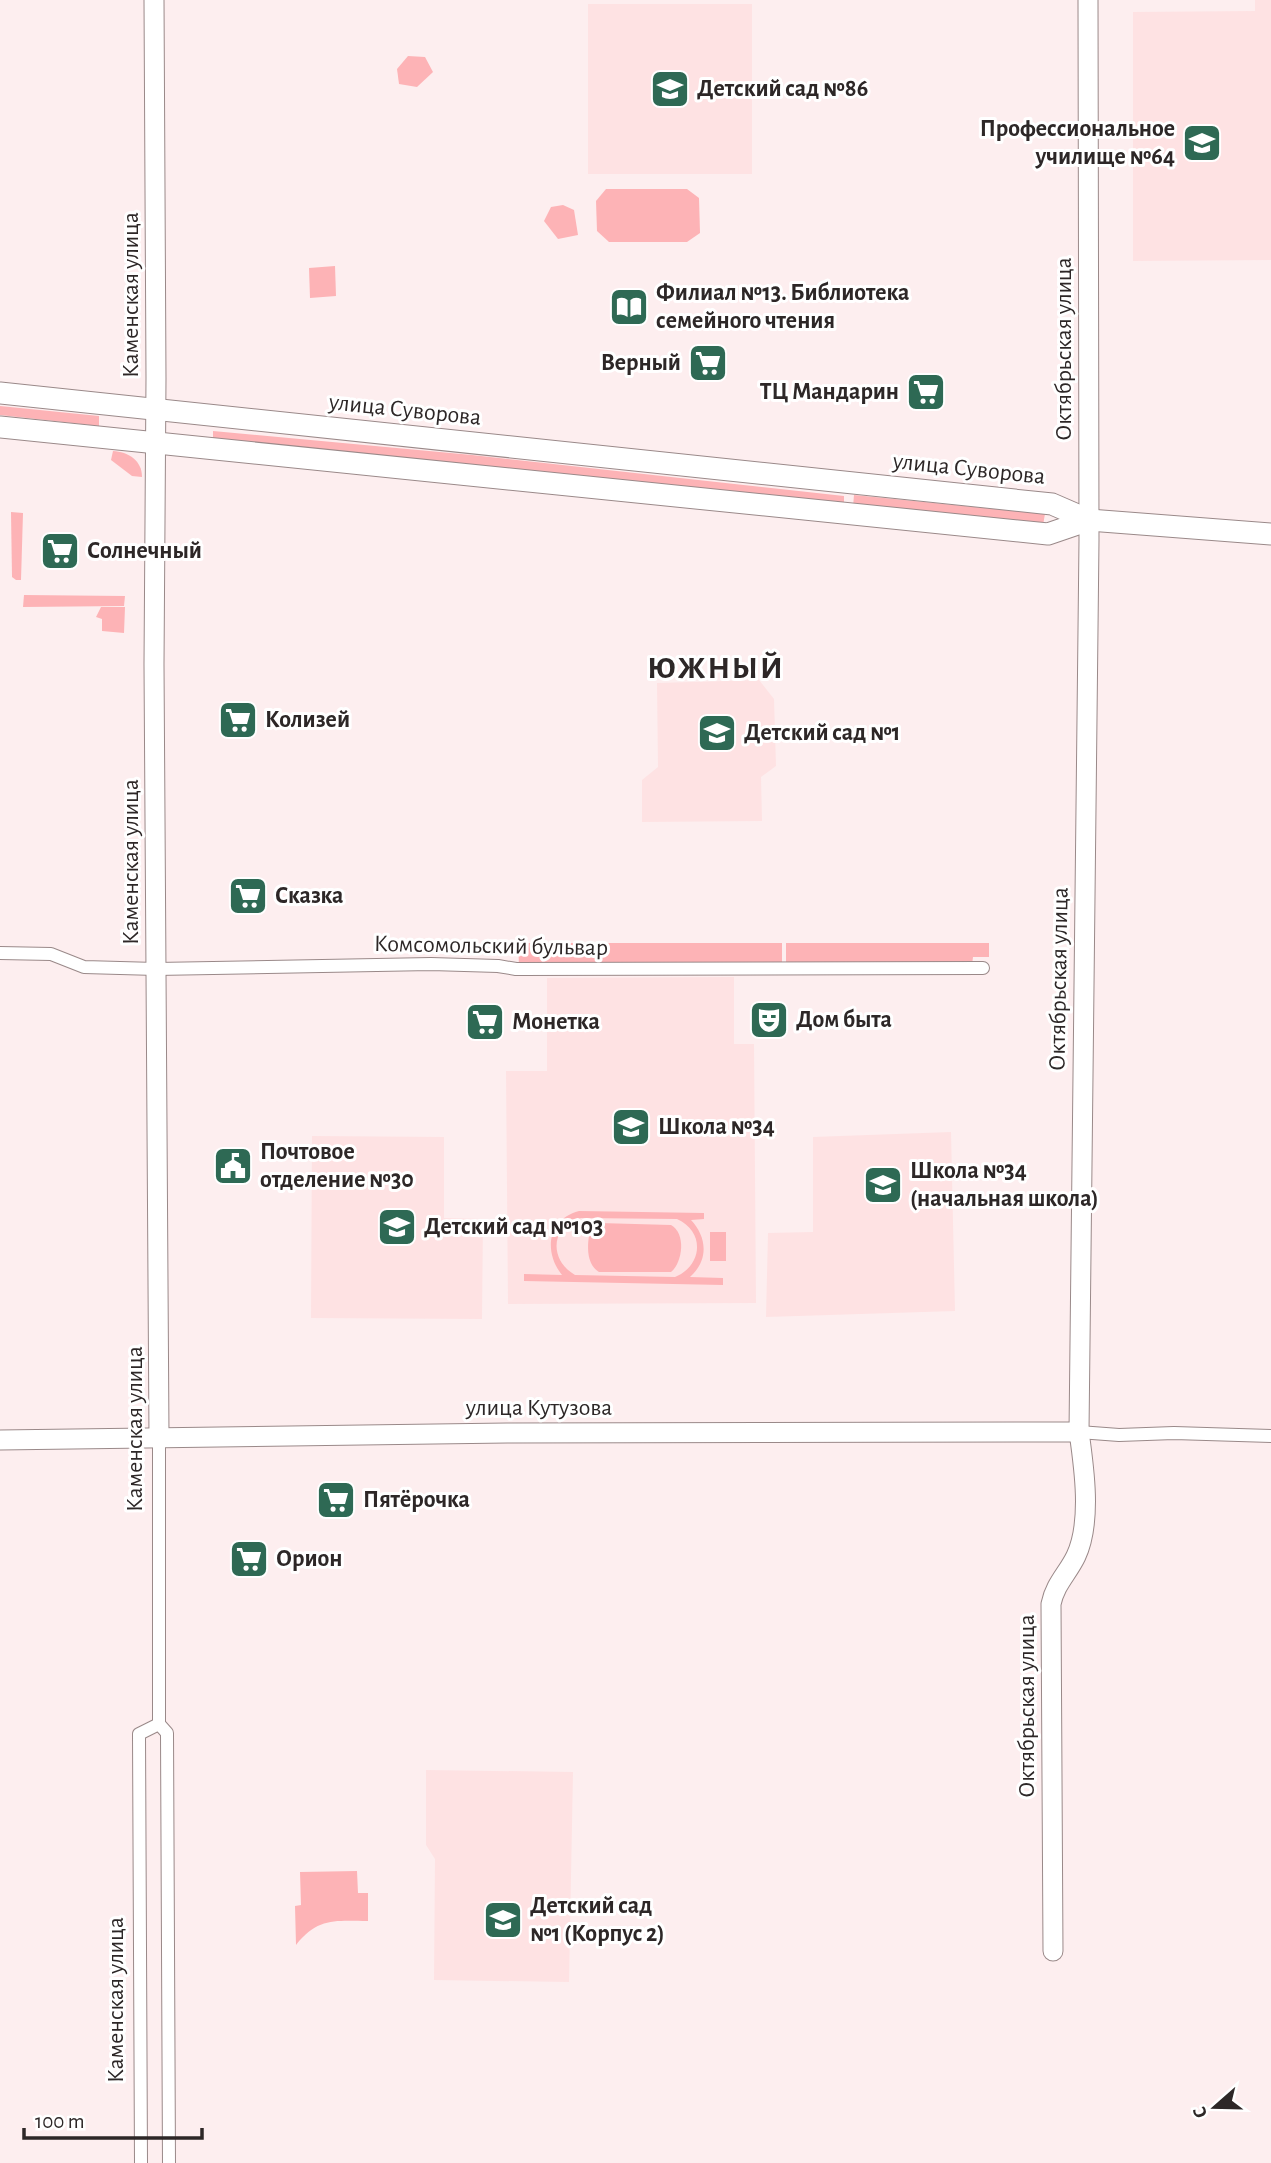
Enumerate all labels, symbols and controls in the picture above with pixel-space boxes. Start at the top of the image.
school or university icon: Детский сад №86 [649,68,691,110]
place label: Детский сад №86 [697,77,868,101]
place label: Профессиональное училище №64 [980,117,1175,169]
school or university icon: Профессиональное училище №64 [1181,122,1223,164]
street label: Каменская улица [119,212,143,378]
street label: Октябрьская улица [1052,257,1076,441]
place label: Филиал №13. Библиотека семейного чтения [656,281,910,333]
library icon: Филиал №13. Библиотека семейного чтения [608,286,650,328]
supermarket icon: Верный [687,342,729,384]
place label: Верный [601,351,681,375]
supermarket icon: ТЦ Мандарин [905,371,947,413]
place label: ТЦ Мандарин [760,380,899,404]
street label: улица Суворова [327,390,482,430]
street label: улица Суворова [891,449,1046,489]
supermarket icon: Солнечный [39,530,81,572]
place label: Солнечный [87,539,202,563]
district label: ЮЖНЫЙ [647,651,785,684]
supermarket icon: Колизей [217,699,259,741]
place label: Колизей [265,708,350,732]
school or university icon: Детский сад №1 [696,712,738,754]
place label: Детский сад №1 [744,721,900,745]
street label: Каменская улица [119,779,143,945]
supermarket icon: Сказка [227,875,269,917]
place label: Сказка [275,884,343,908]
street label: Октябрьская улица [1045,887,1073,1071]
street label: Комсомольский бульвар [374,932,608,960]
theatre icon: Дом быта [748,999,790,1041]
supermarket icon: Монетка [464,1001,506,1043]
place label: Дом быта [796,1008,892,1032]
place label: Монетка [512,1010,600,1034]
school or university icon: Школа №34 [610,1106,652,1148]
place label: Школа №34 [658,1115,775,1139]
place label: Почтовое отделение №30 [260,1140,414,1192]
public building icon: Почтовое отделение №30 [212,1145,254,1187]
place label: Школа №34 (начальная школа) [910,1159,1099,1211]
school or university icon: Школа №34 (начальная школа) [862,1164,904,1206]
school or university icon: Детский сад №103 [376,1206,418,1248]
place label: Детский сад №103 [424,1215,603,1239]
street label: Каменская улица [123,1346,147,1512]
street label: улица Кутузова [465,1396,612,1420]
supermarket icon: Пятёрочка [315,1479,357,1521]
place label: Пятёрочка [363,1488,470,1512]
supermarket icon: Орион [228,1538,270,1580]
place label: Орион [276,1547,343,1571]
street label: Октябрьская улица [1015,1614,1039,1798]
place label: Детский сад №1 (Корпус 2) [530,1894,665,1946]
school or university icon: Детский сад №1 (Корпус 2) [482,1899,524,1941]
street label: Каменская улица [104,1917,128,2083]
north arrow [1180,2072,1250,2142]
scale bar [24,2096,203,2140]
text: С [1190,2104,1211,2120]
text: 100 m [35,2111,85,2132]

